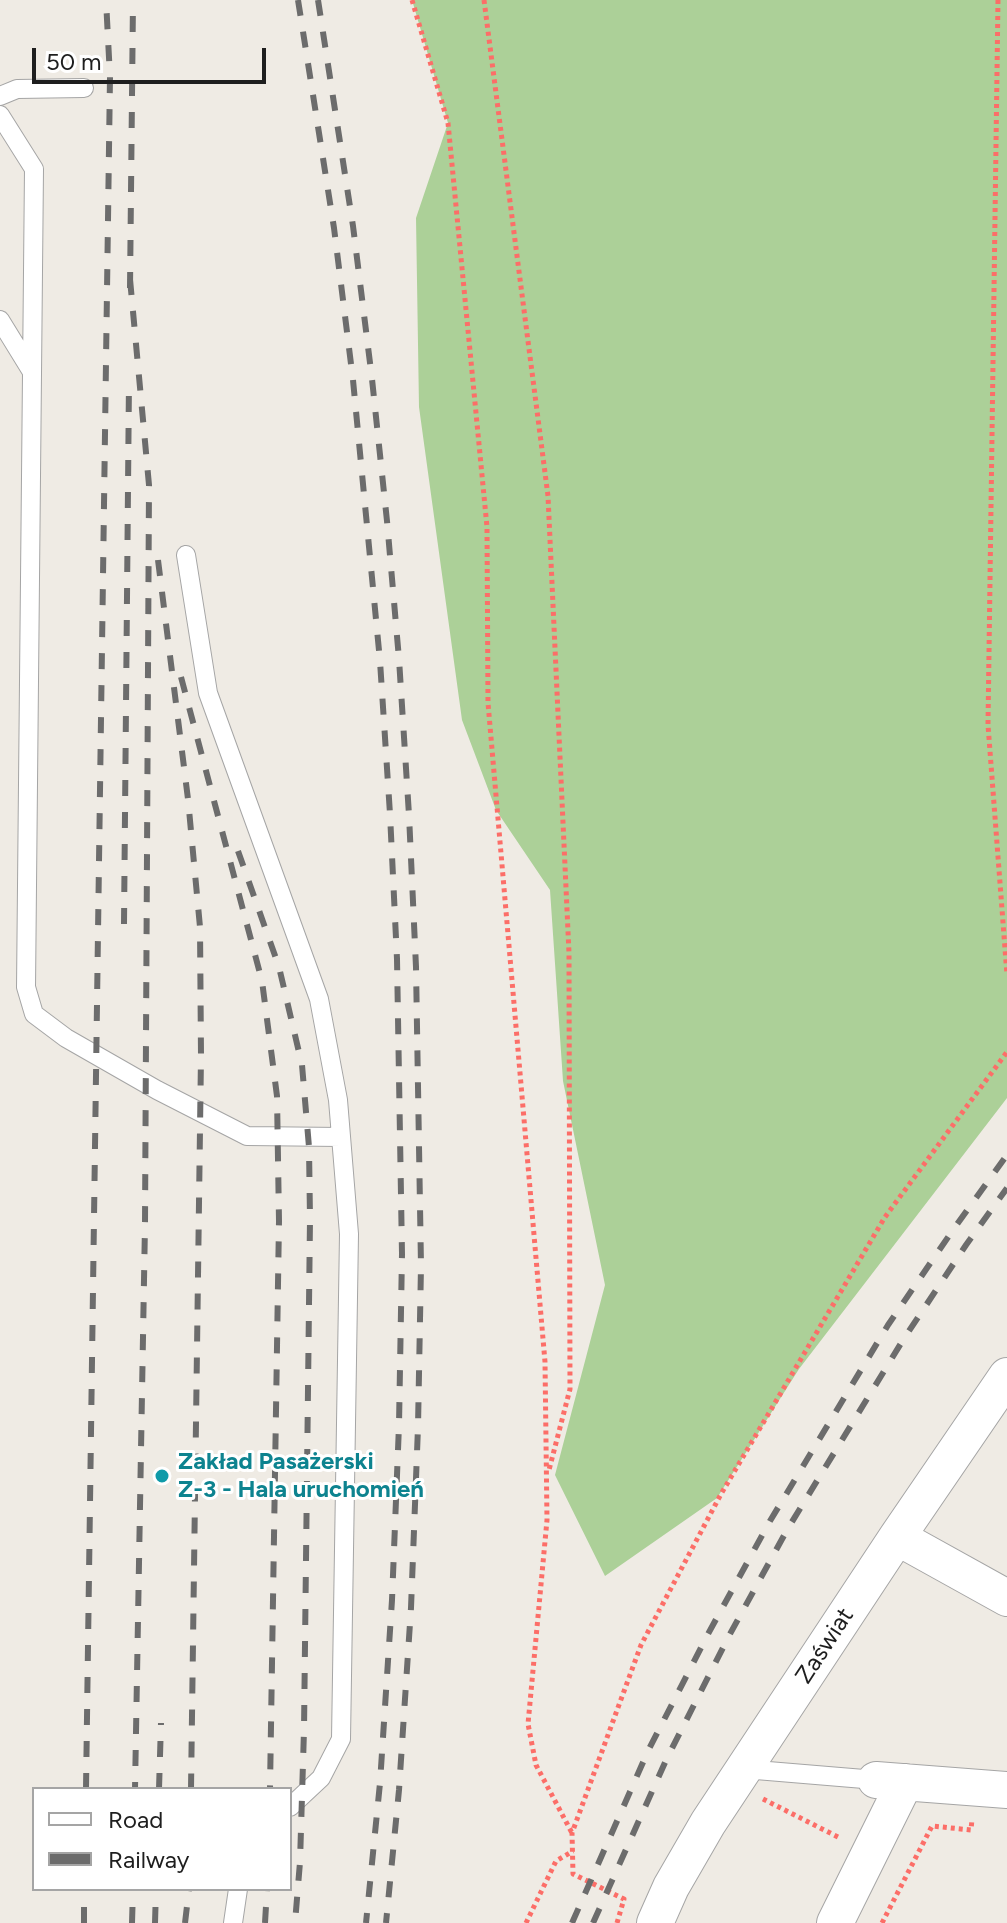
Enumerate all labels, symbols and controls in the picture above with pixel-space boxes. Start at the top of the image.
scale bar [36,32,270,82]
text: 50 m [46,47,102,76]
place label: Zakład Pasażerski Z-3 - Hala uruchomień [178,1448,424,1504]
marker: Zakład Pasażerski Z-3 - Hala uruchomień [153,1467,171,1485]
street label: Zaświat [790,1603,860,1689]
legend [32,1787,292,1891]
text: Road [108,1805,163,1834]
text: Railway [108,1845,189,1874]

